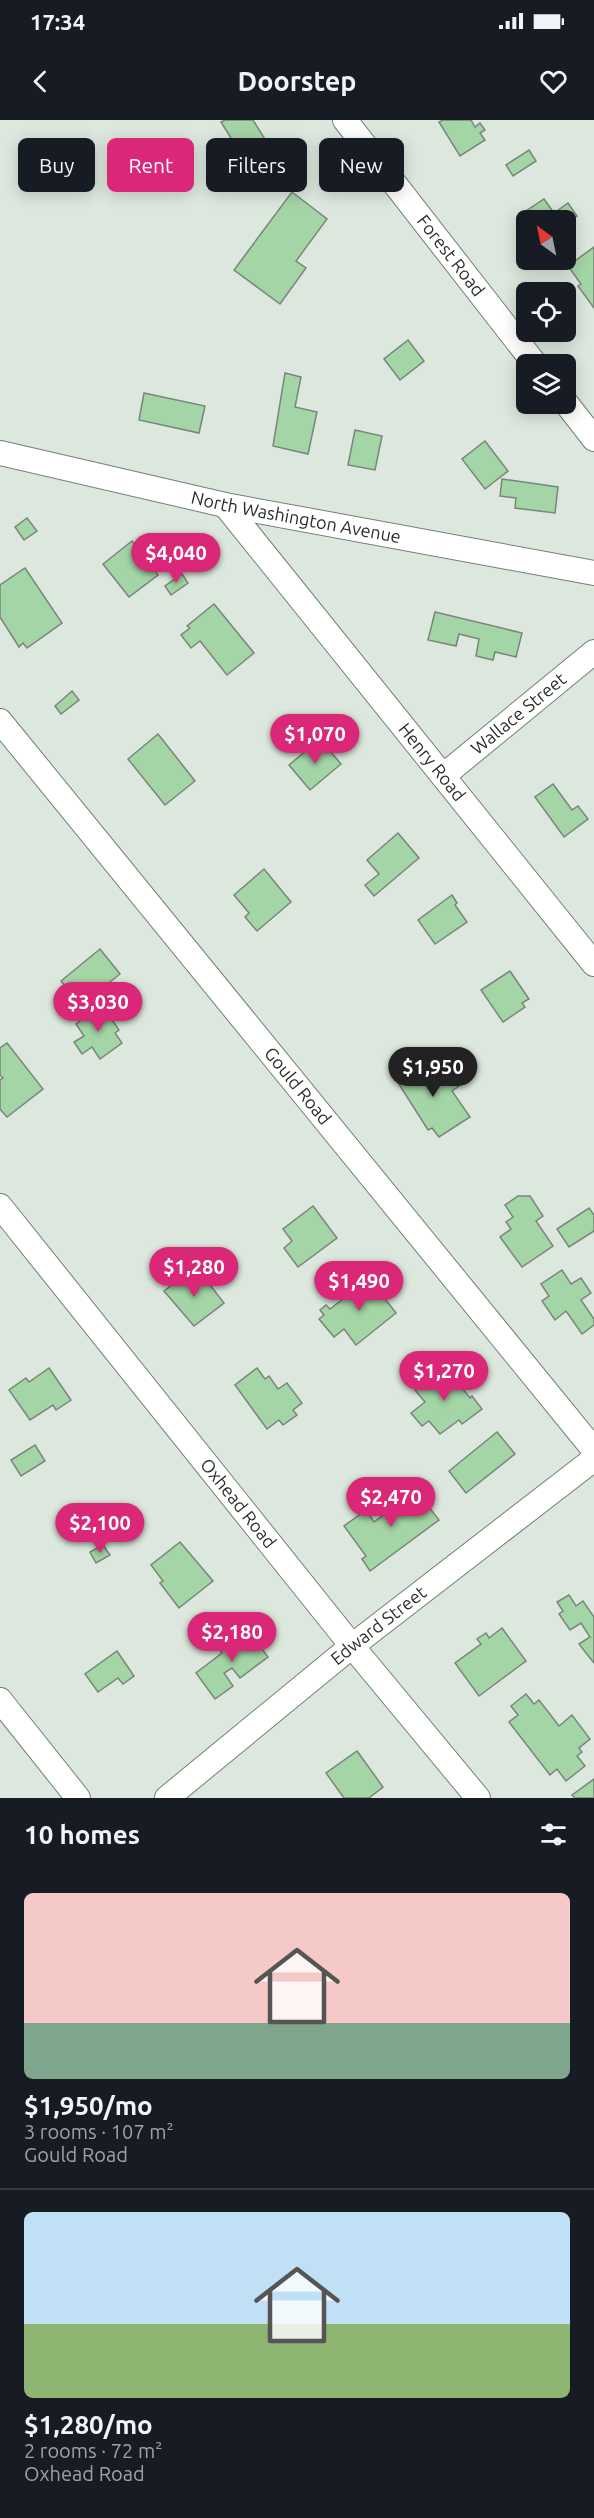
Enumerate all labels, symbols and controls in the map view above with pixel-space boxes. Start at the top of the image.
text: 17:34 [30,9,85,34]
icon: back [24,65,57,98]
icon: heart [537,65,570,98]
text: Doorstep [238,66,356,96]
chip: Buy [18,138,95,192]
chip: Rent [107,138,194,192]
chip: Filters [206,138,307,192]
chip: New [319,138,404,192]
north arrow [516,210,576,270]
map controls [516,210,576,414]
street label: Forest Road [414,211,489,300]
button: locate [516,282,576,342]
button: layers [516,354,576,414]
street label: North Washington Avenue [189,487,403,546]
pin: $4,040 [127,533,225,584]
text: $4,040 [145,541,207,564]
street label: Wallace Street [467,668,570,758]
pin: $1,070 [266,714,364,765]
street label: Henry Road [395,719,470,805]
text: $1,070 [284,722,346,745]
pin: $3,030 [49,982,147,1033]
text: $3,030 [67,990,129,1013]
street label: Gould Road [261,1043,336,1128]
pin: $1,950 [384,1047,482,1098]
text: $1,950 [402,1055,464,1078]
pin: $1,280 [145,1247,243,1298]
text: $1,280 [163,1255,225,1278]
pin: $1,490 [310,1261,408,1312]
text: $1,490 [328,1269,390,1292]
pin: $1,270 [395,1351,493,1402]
text: $1,270 [413,1359,475,1382]
street label: Oxhead Road [197,1454,281,1552]
pin: $2,470 [342,1477,440,1528]
text: $2,470 [360,1485,422,1508]
pin: $2,100 [51,1503,149,1554]
text: $2,100 [69,1511,131,1534]
street label: Edward Street [326,1581,430,1668]
pin: $2,180 [183,1612,281,1663]
text: $2,180 [201,1620,263,1643]
icon: filters [537,1818,570,1851]
text: 10 homes [24,1820,140,1849]
icon: home [243,1932,351,2040]
text: $1,950/mo [24,2091,153,2120]
text: 3 rooms · 107 m² [24,2120,174,2143]
text: Gould Road [24,2143,128,2166]
icon: home [243,2251,351,2359]
text: $1,280/mo [24,2410,153,2439]
text: 2 rooms · 72 m² [24,2439,162,2462]
text: Oxhead Road [24,2462,145,2485]

